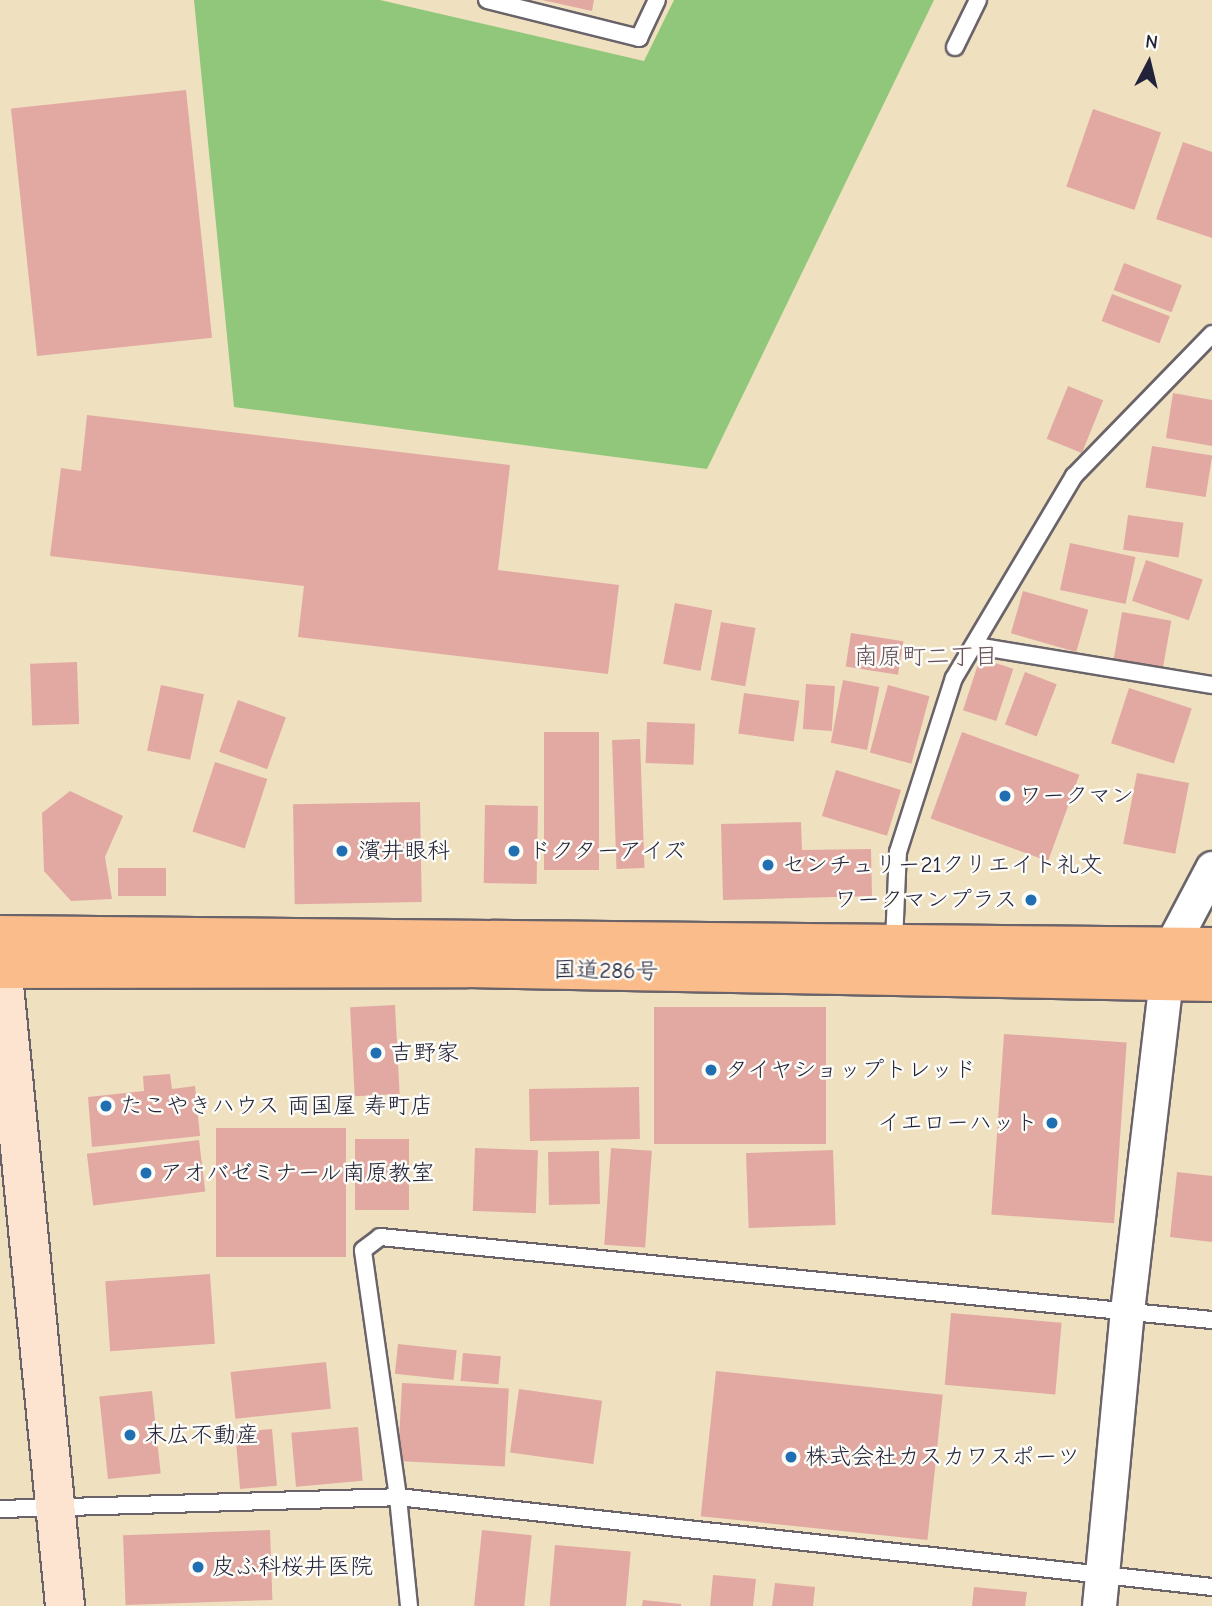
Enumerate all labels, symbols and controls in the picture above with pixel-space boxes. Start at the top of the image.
north arrow [1114,28,1184,98]
text: N [1144,30,1159,54]
district label: 南原町二丁目 [854,643,998,671]
place label: ワークマン [1019,782,1134,810]
marker: ワークマン [997,788,1013,804]
place label: 濱井眼科 [358,837,450,865]
place label: ドクターアイズ [528,837,689,865]
marker: 濱井眼科 [332,841,352,861]
marker: ドクターアイズ [506,843,522,859]
place label: センチュリー21クリエイト礼文 [782,851,1102,879]
marker: センチュリー21クリエイト礼文 [760,857,776,873]
place label: ワークマンプラス [833,886,1017,914]
marker: ワークマンプラス [1023,892,1039,908]
street label: 国道286号 [553,956,659,986]
place label: 吉野家 [390,1039,459,1067]
marker: 吉野家 [368,1045,384,1061]
place label: タイヤショップトレッド [725,1056,978,1084]
marker: タイヤショップトレッド [703,1062,719,1078]
place label: たこやきハウス 両国屋 寿町店 [120,1092,434,1120]
marker: たこやきハウス 両国屋 寿町店 [98,1098,114,1114]
place label: イエローハット [877,1109,1038,1137]
marker: イエローハット [1044,1115,1060,1131]
place label: アオバゼミナール南原教室 [160,1159,436,1187]
marker: アオバゼミナール南原教室 [138,1165,154,1181]
place label: 末広不動産 [144,1421,259,1449]
marker: 末広不動産 [122,1427,138,1443]
place label: 株式会社カスカワスポーツ [805,1443,1081,1471]
marker: 株式会社カスカワスポーツ [783,1449,799,1465]
place label: 皮ふ科桜井医院 [212,1553,373,1581]
marker: 皮ふ科桜井医院 [190,1559,206,1575]

